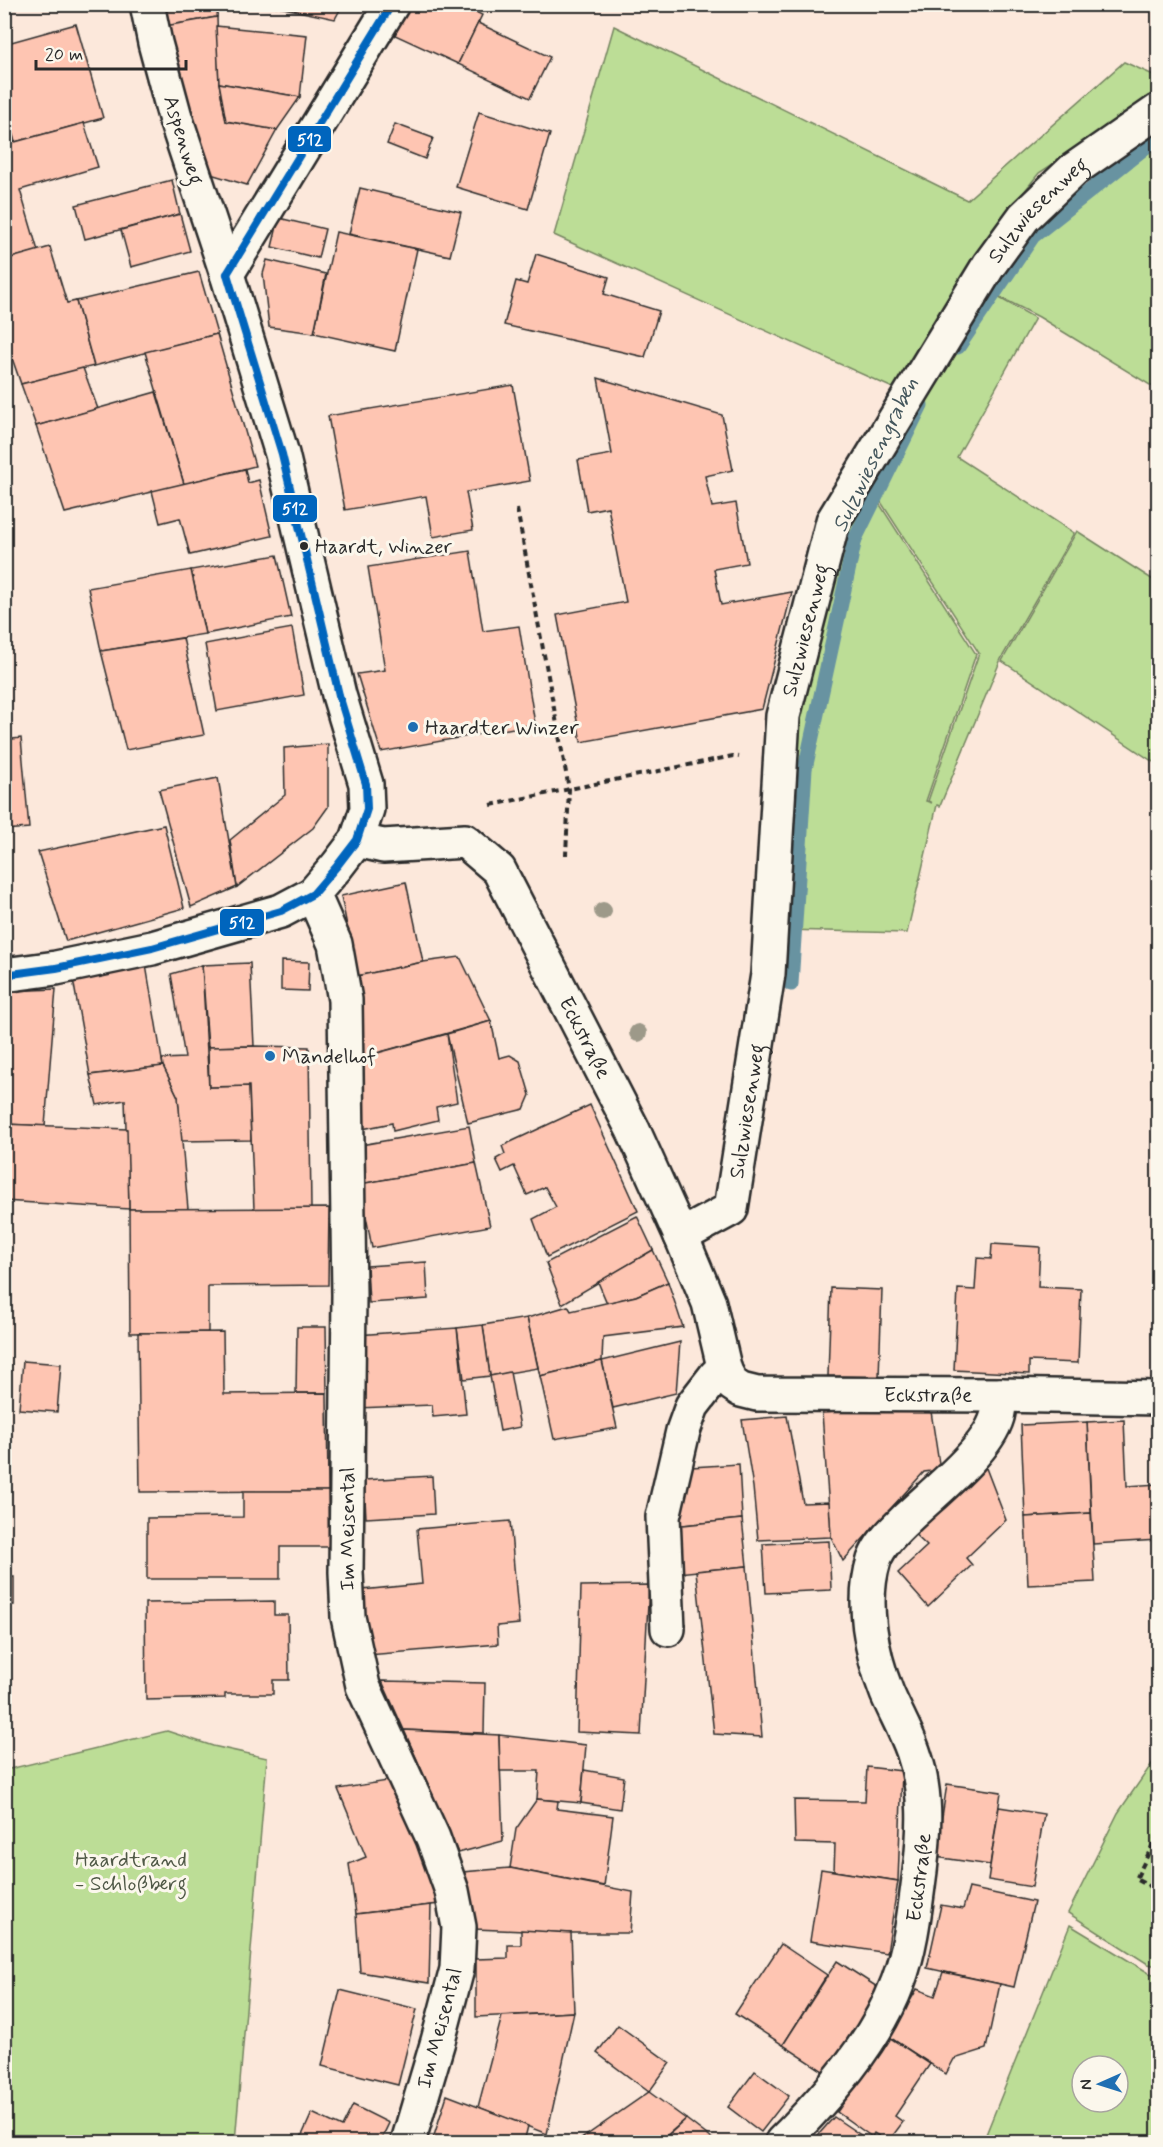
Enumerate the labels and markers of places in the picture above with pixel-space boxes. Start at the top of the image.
place label: Haardt, Winzer [315,534,453,561]
marker: Haardt, Winzer [298,540,310,552]
place label: Haardter Winzer [425,714,579,742]
marker: Haardter Winzer [406,720,420,734]
place label: Mandelhof [282,1043,376,1071]
marker: Mandelhof [263,1049,277,1063]

